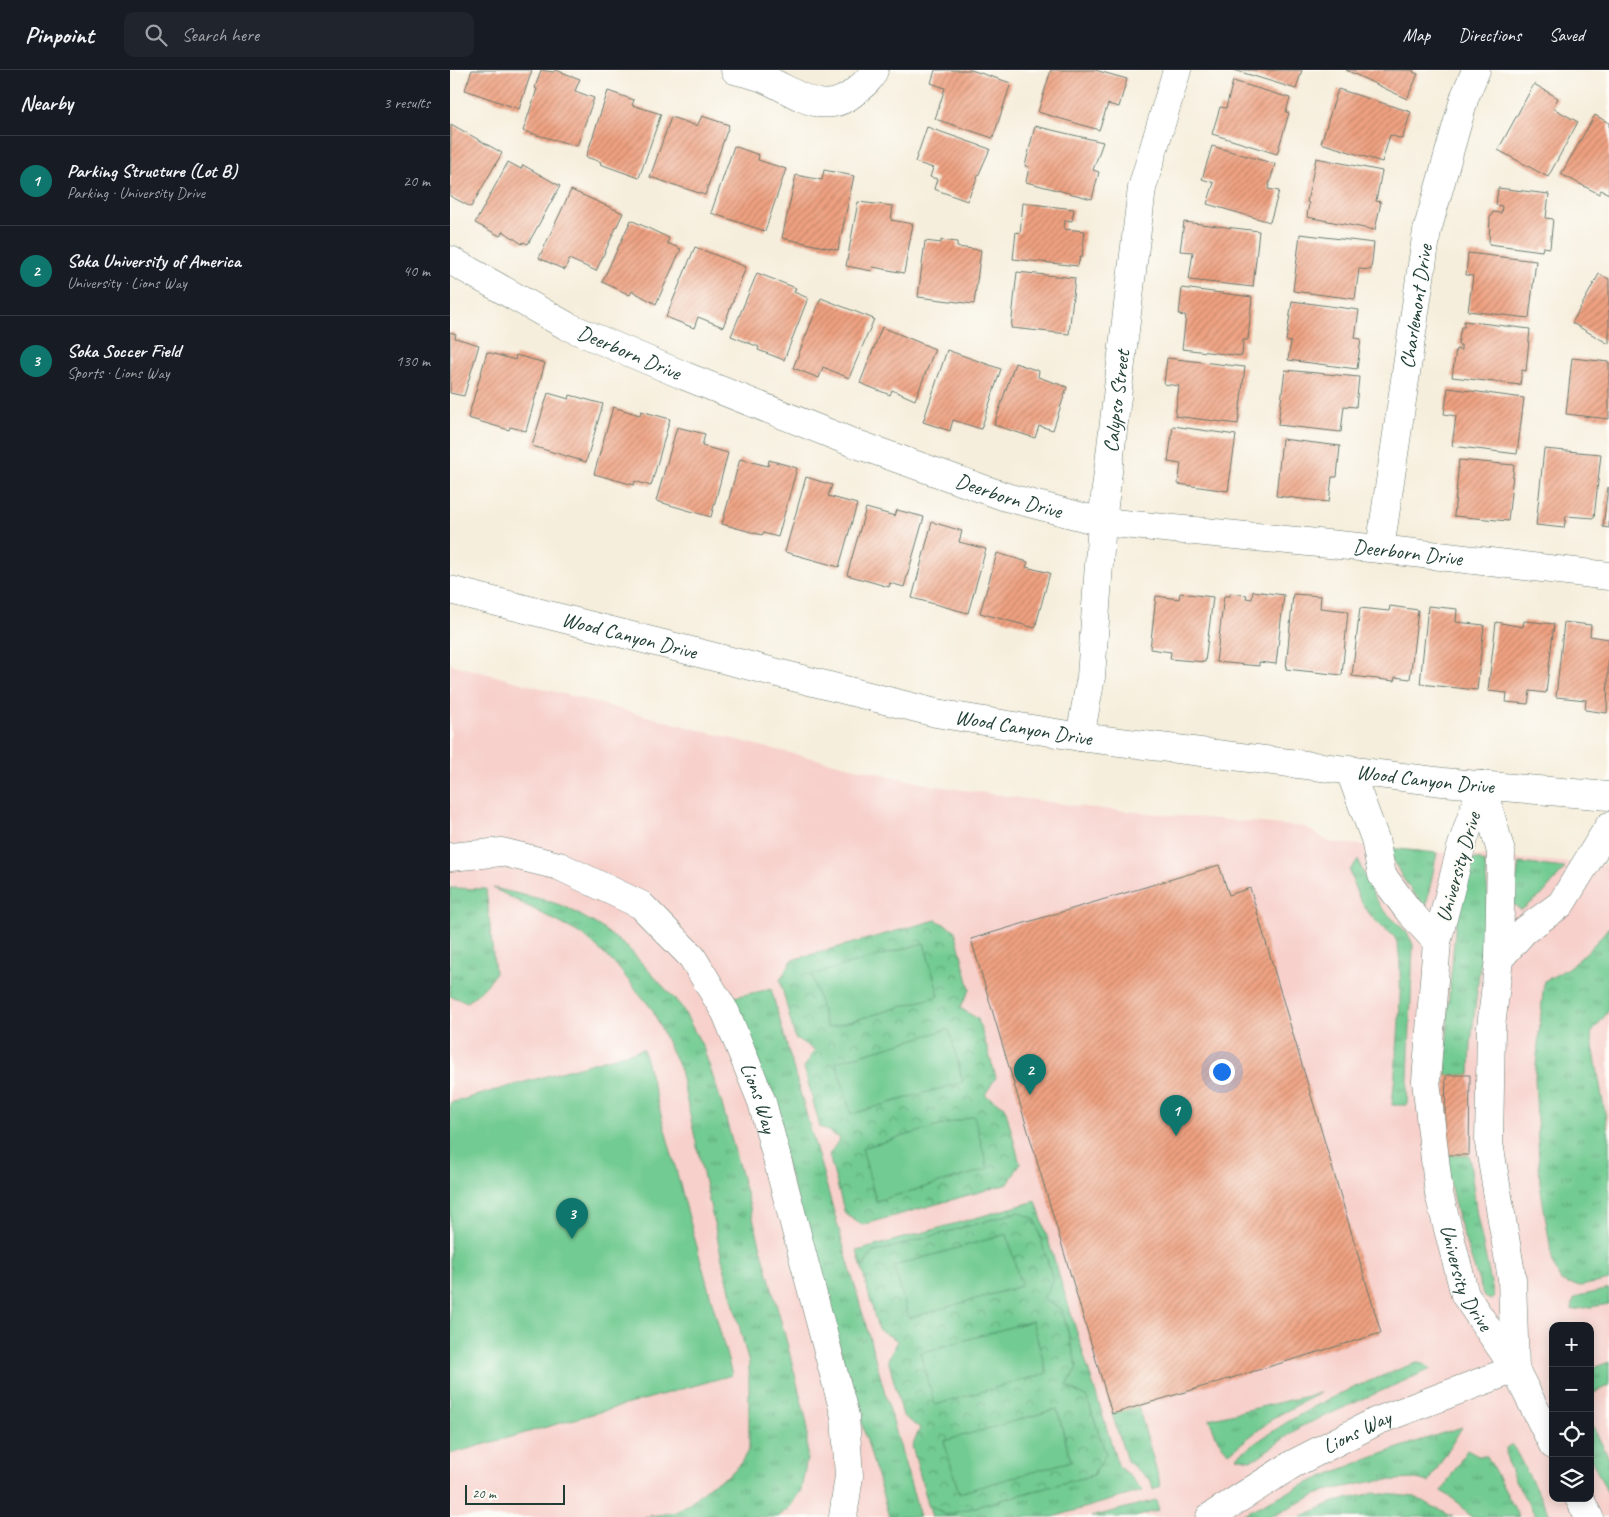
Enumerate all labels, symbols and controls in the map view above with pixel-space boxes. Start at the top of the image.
search box [124,12,474,57]
text: Pinpoint [25,20,94,50]
icon: search [142,21,170,49]
text: Search here [182,23,259,47]
text: Map [1403,24,1430,46]
text: Directions [1458,24,1521,46]
text: Saved [1549,24,1584,46]
text: Nearby [20,90,73,116]
text: 3 results [383,93,430,113]
text: Parking Structure (Lot B) [67,159,237,183]
text: 1 [32,171,40,191]
text: 20 m [403,171,430,191]
text: Parking · University Drive [67,183,205,203]
street label: Charlemont Drive [1394,242,1438,370]
text: Soka University of America [67,249,241,273]
text: 2 [32,261,40,281]
text: 40 m [403,261,430,281]
text: University · Lions Way [67,273,187,293]
street label: Deerborn Drive [574,319,686,386]
text: Soka Soccer Field [67,339,181,363]
street label: Calypso Street [1097,347,1136,454]
text: 3 [32,351,40,371]
text: 130 m [396,351,430,371]
text: Sports · Lions Way [67,363,169,383]
street label: Deerborn Drive [952,467,1066,524]
street label: Deerborn Drive [1352,533,1465,572]
street label: Wood Canyon Drive [559,606,701,665]
street label: Wood Canyon Drive [953,703,1094,751]
street label: Wood Canyon Drive [1355,758,1496,799]
street label: University Drive [1430,808,1486,925]
pin: 2 [1014,1054,1046,1095]
street label: Lions Way [734,1058,783,1138]
your location [1209,1059,1235,1085]
pin: 1 [1160,1095,1192,1136]
pin: 3 [556,1198,588,1239]
street label: University Drive [1434,1222,1499,1337]
map controls [1549,1322,1594,1502]
button: + [1549,1322,1594,1367]
button: − [1549,1367,1594,1412]
street label: Lions Way [1318,1403,1396,1460]
button: locate [1549,1412,1594,1457]
button: layers [1549,1457,1594,1502]
scale bar [465,1482,565,1505]
text: 20 m [472,1485,496,1502]

